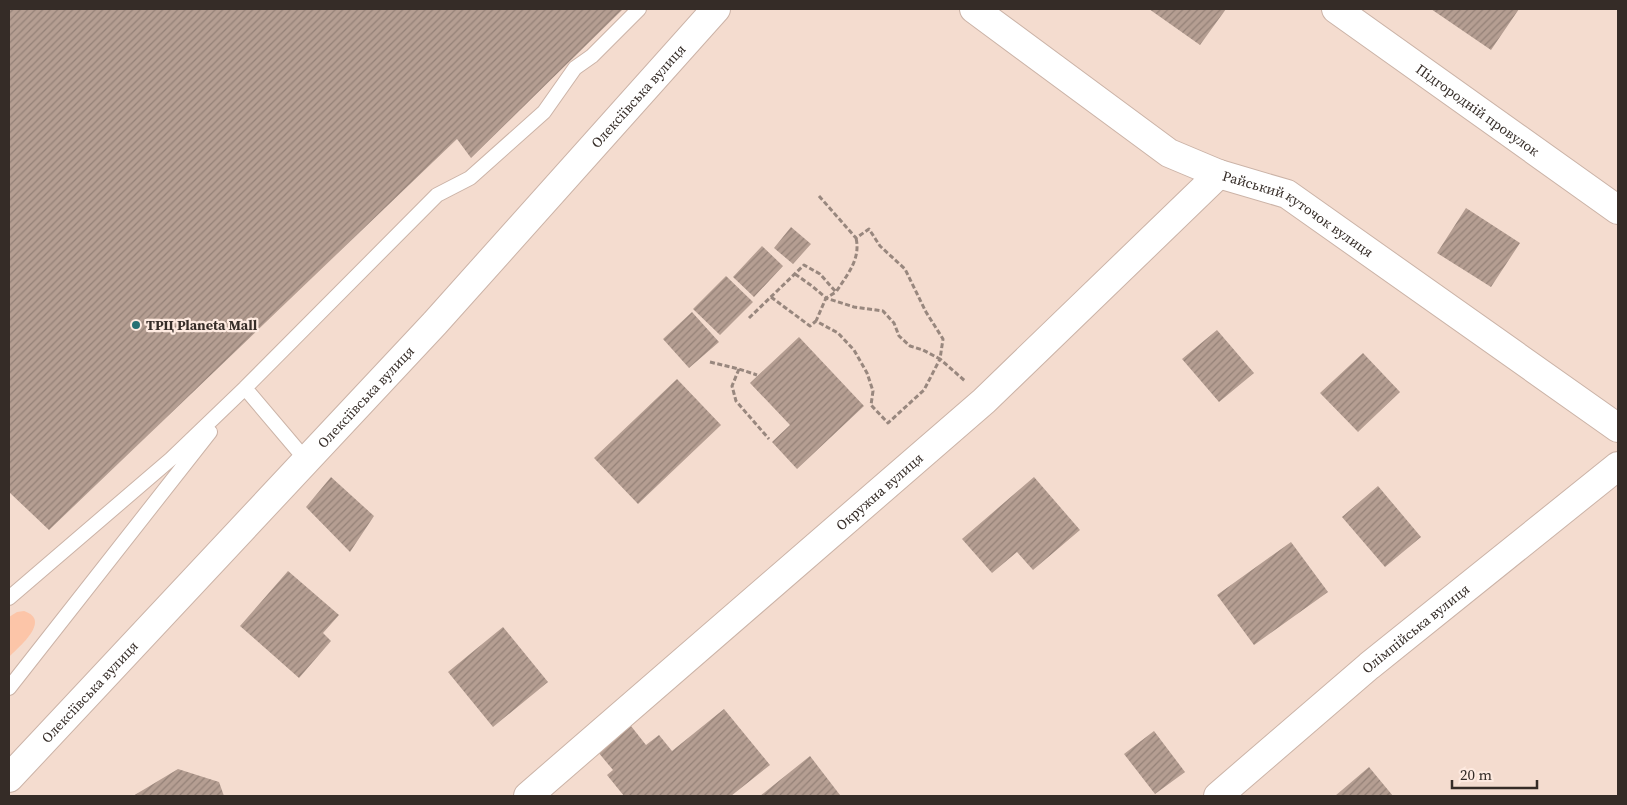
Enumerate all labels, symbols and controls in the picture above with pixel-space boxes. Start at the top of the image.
street label: Олексіївська вулиця [586,40,690,152]
street label: Підгородній провулок [1412,59,1544,161]
street label: Райський куточок вулиця [1220,166,1377,262]
place label: ТРЦ Planeta Mall [146,315,258,335]
marker: ТРЦ Planeta Mall [130,319,142,331]
street label: Олексіївська вулиця [313,341,419,452]
street label: Окружна вулиця [832,448,927,535]
street label: Олімпійська вулиця [1357,579,1474,678]
street label: Олексіївська вулиця [37,636,143,747]
scale bar [1452,758,1537,790]
text: 20 m [1460,764,1492,785]

